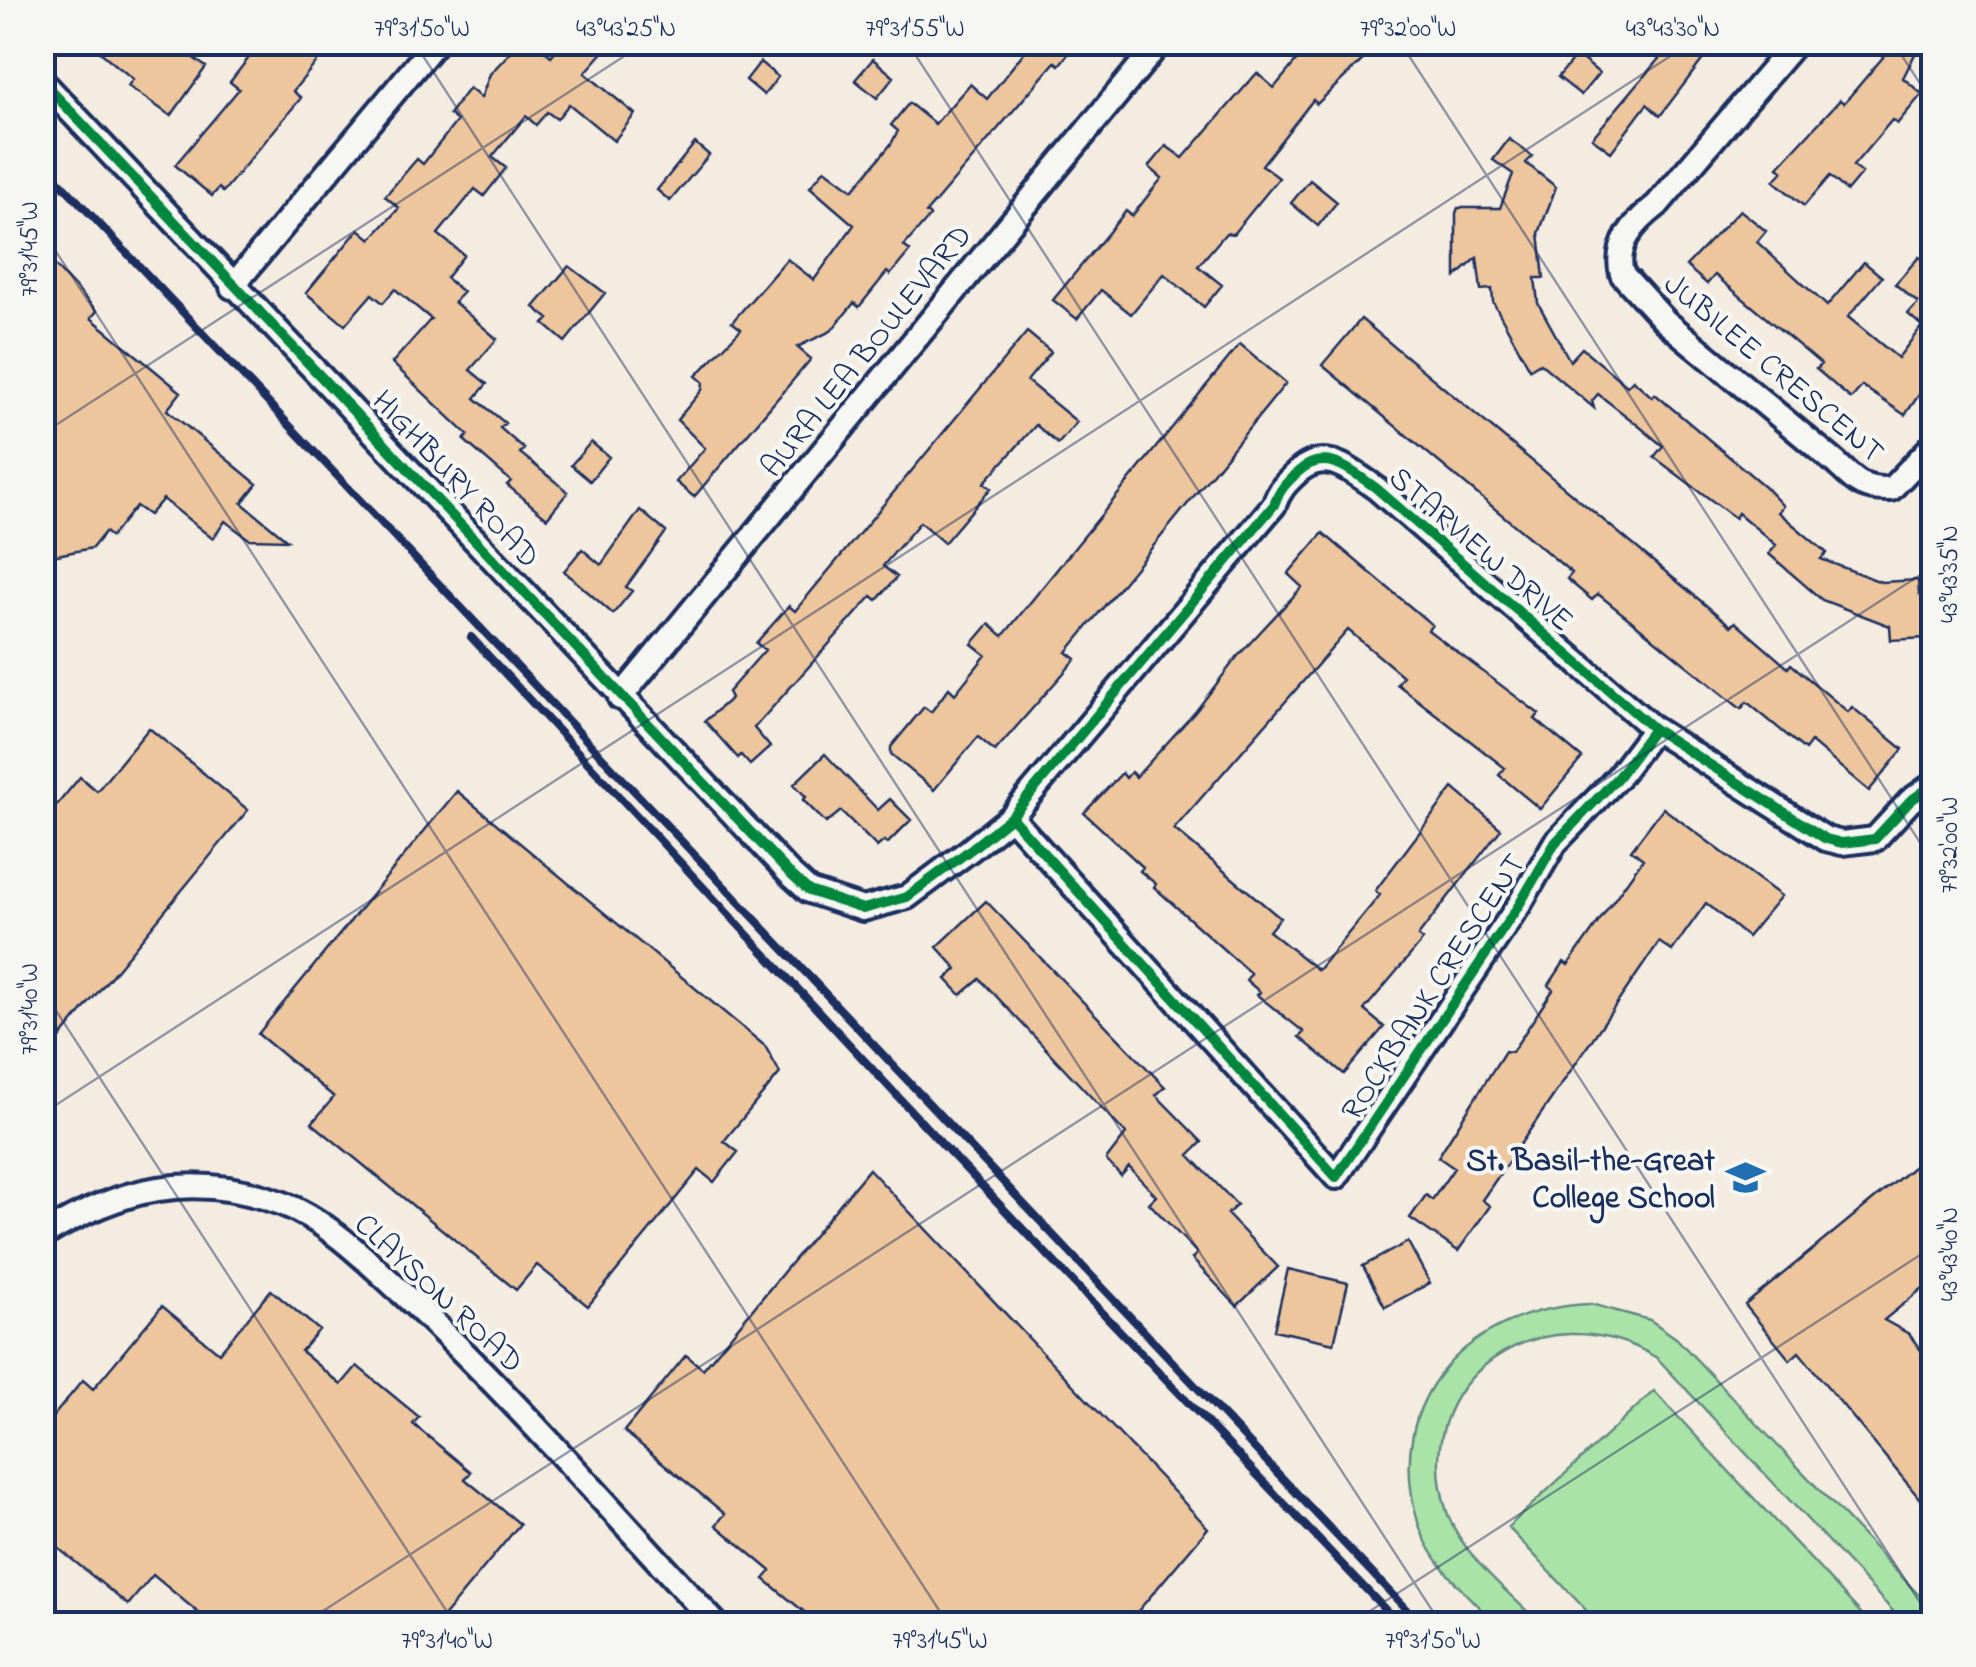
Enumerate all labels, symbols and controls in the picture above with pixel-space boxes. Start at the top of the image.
text: 79°31'50"W [374,12,470,48]
text: 43°43'25"N [576,12,676,48]
text: 79°31'55"W [865,12,965,48]
text: 79°32'00"W [1360,12,1456,48]
text: 43°43'30"N [1626,12,1720,48]
text: 79°31'45"W [13,201,49,297]
street label: AURA LEA BOULEVARD [751,215,985,489]
street label: JUBILEE CRESCENT [1652,263,1893,476]
street label: HIGHBURY ROAD [359,381,550,580]
street label: STARVIEW DRIVE [1377,457,1583,645]
text: 43°43'35"N [1933,525,1969,623]
text: 79°32'00"W [1933,797,1969,893]
street label: ROCKBANK CRESCENT [1331,845,1539,1131]
text: 79°31'40"W [13,963,49,1055]
place label: St. Basil-the-Great College School [1466,1139,1715,1224]
school or university icon: St. Basil-the-Great College School [1724,1156,1766,1198]
street label: CLAYSON ROAD [342,1203,533,1386]
text: 43°43'40"N [1933,1207,1969,1301]
text: 79°31'40"W [401,1624,493,1660]
text: 79°31'45"W [892,1624,988,1660]
text: 79°31'50"W [1385,1624,1481,1660]

